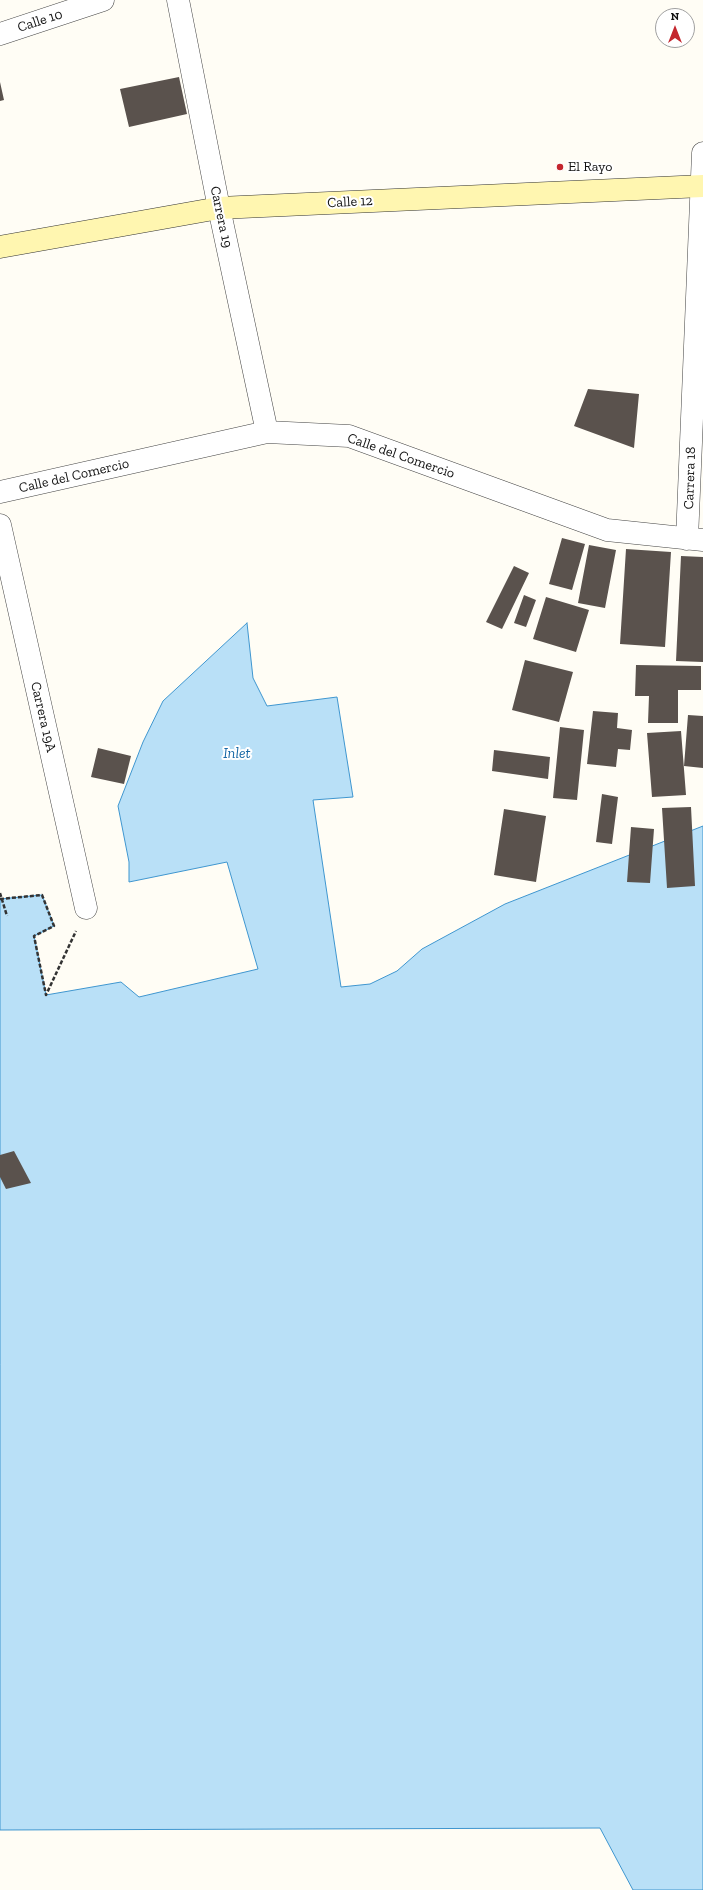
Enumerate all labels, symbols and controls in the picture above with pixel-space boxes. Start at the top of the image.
street label: Calle 10 [15,6,65,36]
north arrow [655,8,695,48]
text: N [671,10,679,23]
place label: El Rayo [568,159,612,175]
marker: El Rayo [555,162,565,172]
street label: Carrera 19 [206,185,236,249]
street label: Calle 12 [327,192,373,212]
street label: Calle del Comercio [345,430,457,482]
street label: Carrera 18 [681,446,699,510]
street label: Calle del Comercio [17,455,131,497]
street label: Carrera 19A [27,680,59,754]
water label: Inlet [223,745,251,763]

